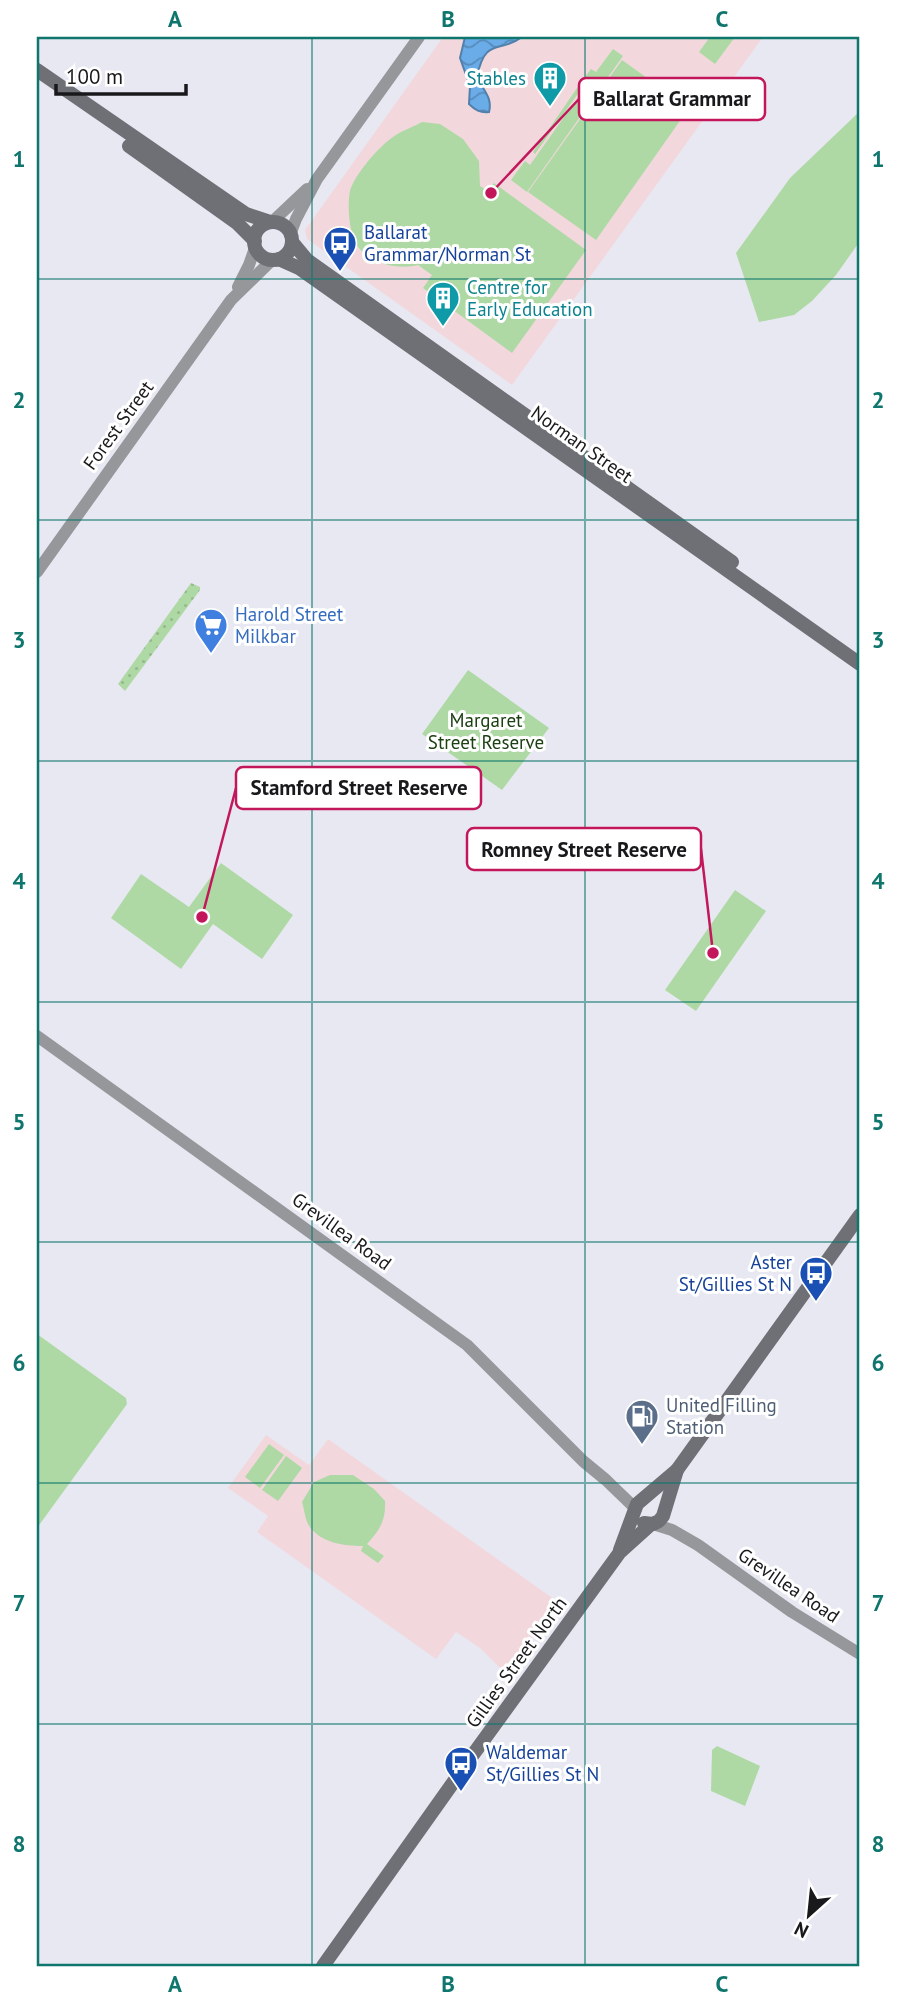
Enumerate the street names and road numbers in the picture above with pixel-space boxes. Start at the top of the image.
street label: Forest Street [78,375,159,474]
street label: Norman Street [527,400,638,488]
street label: Grevillea Road [288,1187,396,1275]
street label: Grevillea Road [734,1542,844,1628]
street label: Gillies Street North [460,1592,572,1732]

